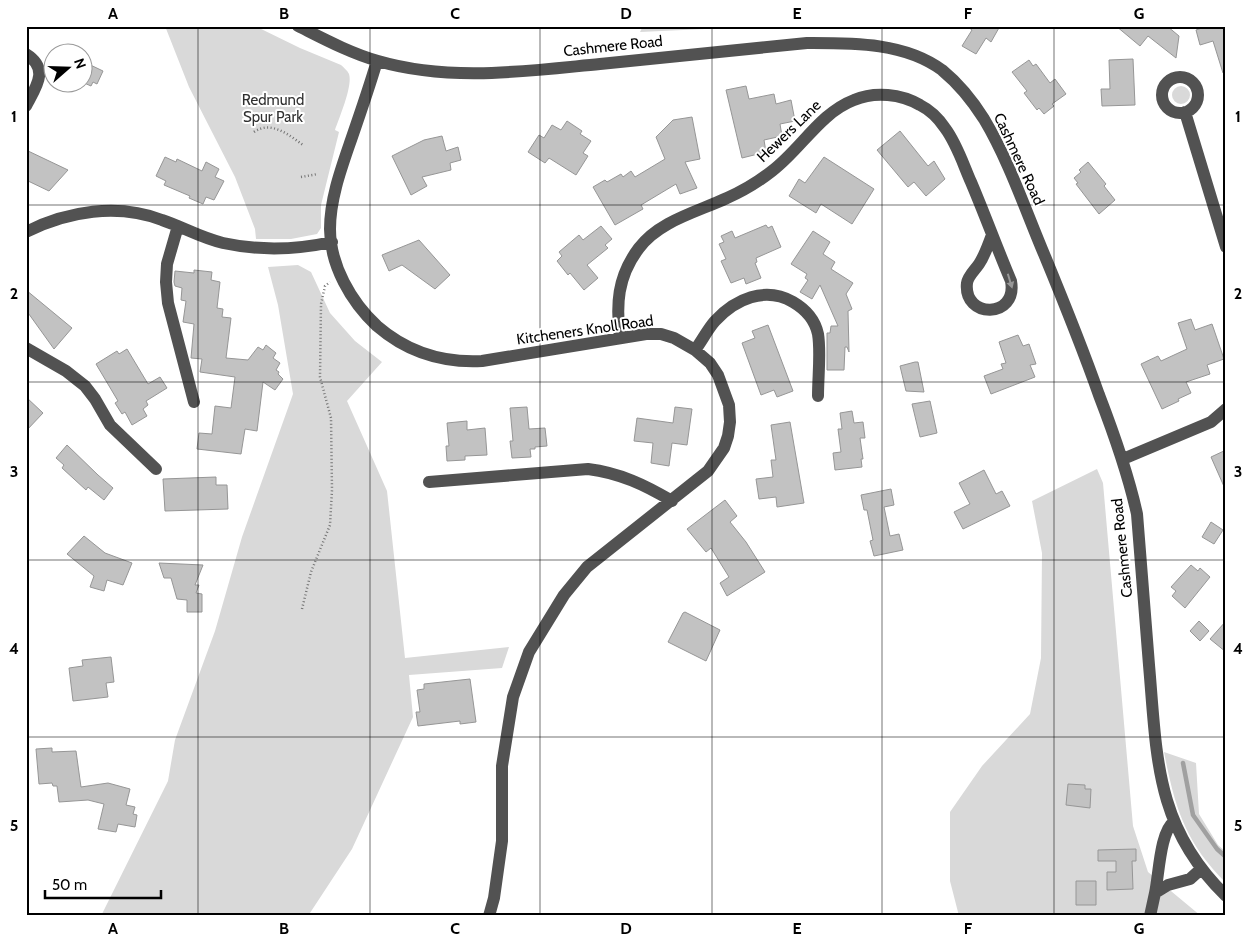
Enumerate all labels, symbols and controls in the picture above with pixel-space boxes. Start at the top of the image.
text: A [108,4,118,23]
text: B [279,4,289,23]
text: C [450,4,460,23]
text: D [620,4,632,23]
text: E [792,4,802,23]
text: F [964,4,973,23]
text: G [1134,4,1144,23]
street label: Cashmere Road [562,32,664,60]
north arrow [42,42,92,92]
text: N [70,56,90,71]
park label: Redmund Spur Park [242,91,304,126]
street label: Hewers Lane [753,96,825,166]
text: 1 [11,107,17,126]
text: 1 [1235,107,1241,126]
street label: Cashmere Road [990,110,1048,208]
one-way arrow [1006,273,1014,288]
text: 2 [10,284,18,303]
text: 2 [1234,284,1242,303]
street label: Kitcheners Knoll Road [515,311,655,349]
text: 3 [10,462,18,481]
text: 3 [1234,462,1242,481]
street label: Cashmere Road [1108,497,1136,599]
text: 4 [9,639,19,658]
text: 4 [1233,639,1243,658]
text: 5 [10,816,18,835]
text: 5 [1234,816,1242,835]
scale bar [45,867,161,899]
text: 50 m [52,876,87,894]
text: A [108,919,118,938]
text: B [279,919,289,938]
text: C [450,919,460,938]
text: D [620,919,632,938]
text: E [792,919,802,938]
text: F [964,919,973,938]
text: G [1134,919,1144,938]

